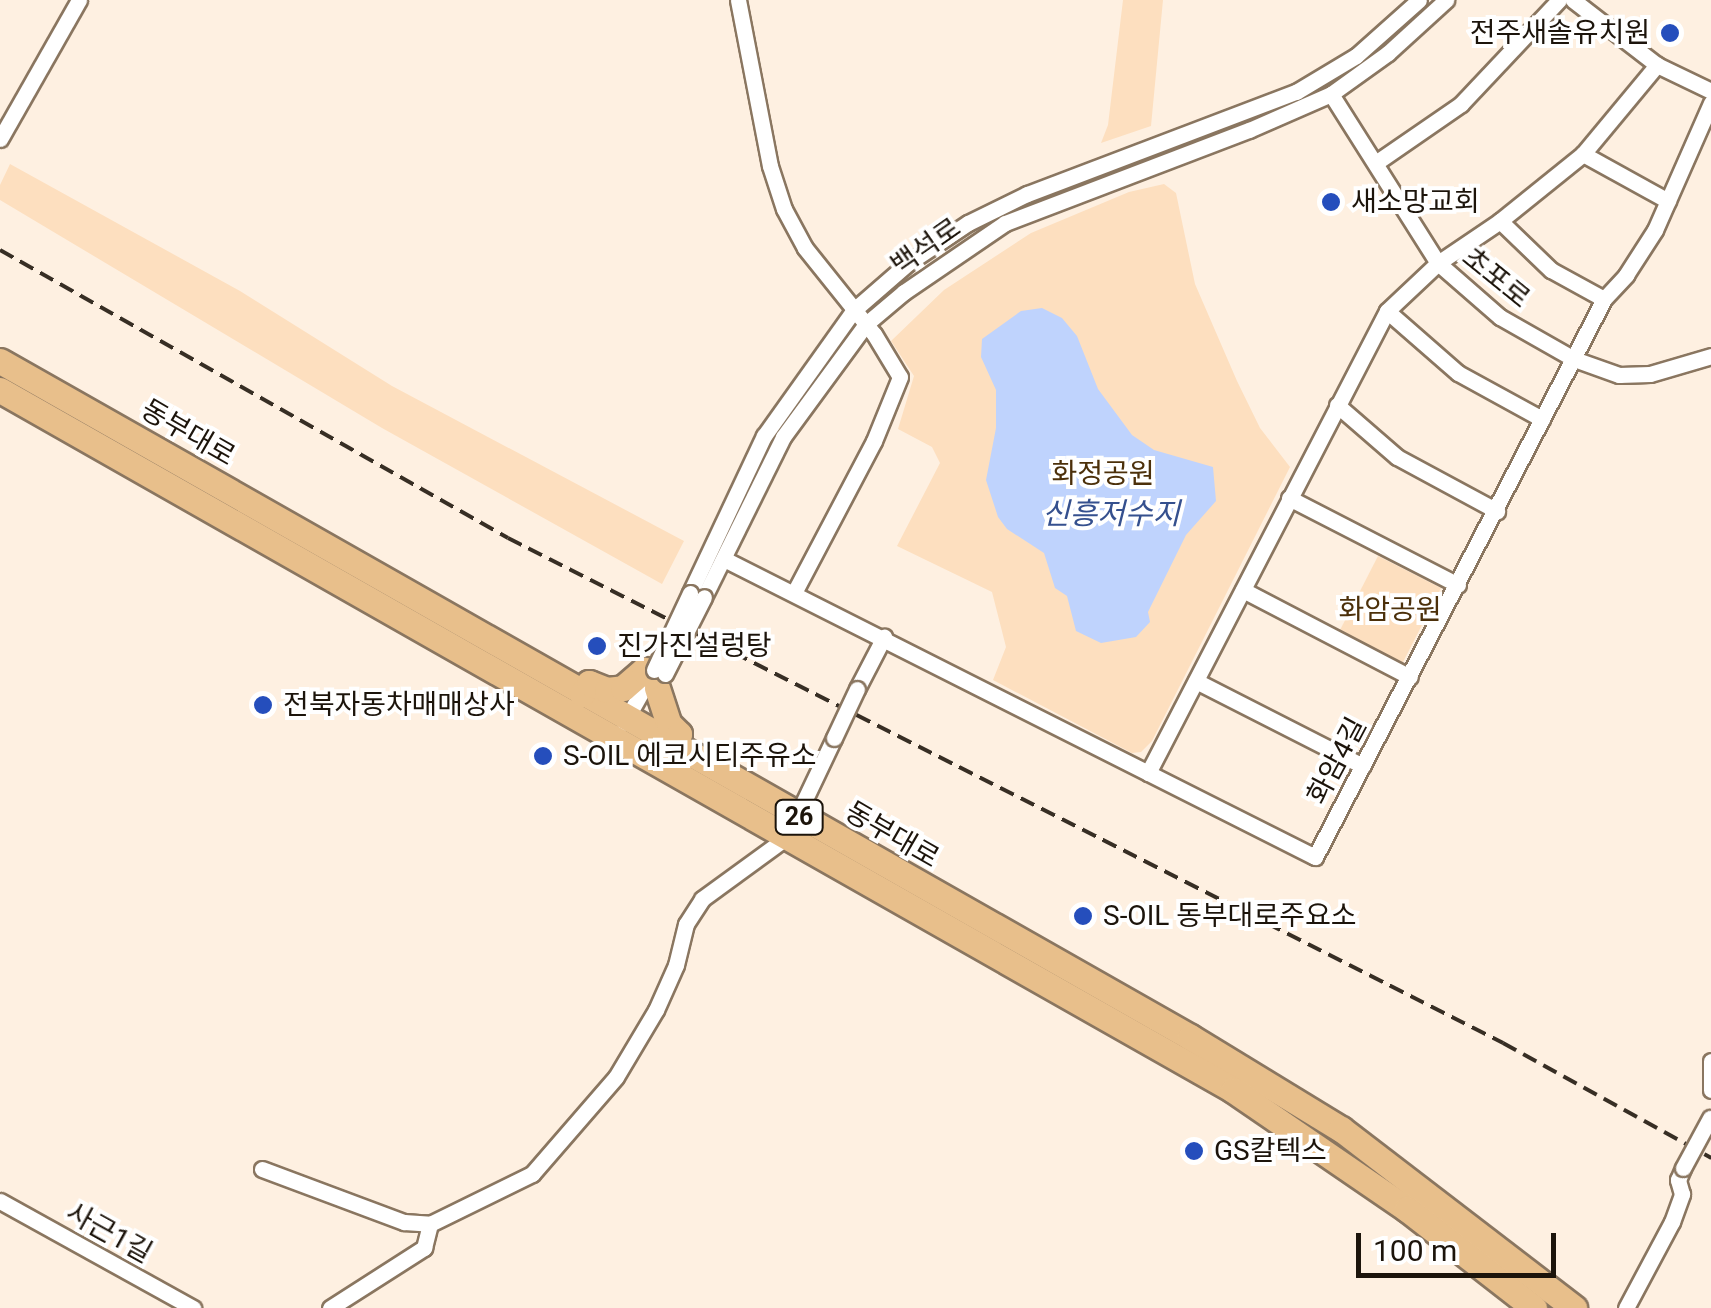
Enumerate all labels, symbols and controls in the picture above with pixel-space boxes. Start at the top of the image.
place label: 전주새솔유치원 [1470,16,1650,50]
marker: 전주새솔유치원 [1659,22,1681,44]
place label: 새소망교회 [1351,185,1480,219]
marker: 새소망교회 [1320,191,1342,213]
street label: 백석로 [885,211,967,283]
street label: 초포로 [1455,241,1537,315]
street label: 동부대로 [135,393,241,473]
park label: 화정공원 [1051,457,1155,491]
water label: 신흥저수지 [1042,496,1180,532]
park label: 화암공원 [1338,593,1442,627]
place label: 진가진설렁탕 [617,629,772,663]
marker: 진가진설렁탕 [586,635,608,657]
place label: 전북자동차매매상사 [283,688,515,722]
marker: 전북자동차매매상사 [252,694,274,716]
street label: 화암4길 [1300,712,1374,810]
place label: S-OIL 에코시티주유소 [563,739,817,773]
marker: S-OIL 에코시티주유소 [532,745,554,767]
street label: 동부대로 [839,795,945,875]
road number: 26 [774,797,824,837]
place label: S-OIL 동부대로주요소 [1103,899,1357,933]
marker: S-OIL 동부대로주요소 [1072,905,1094,927]
place label: GS칼텍스 [1214,1134,1327,1168]
marker: GS칼텍스 [1183,1140,1205,1162]
street label: 사근1길 [60,1196,158,1270]
scale bar [1361,1213,1561,1275]
text: 100 m [1373,1233,1457,1268]

